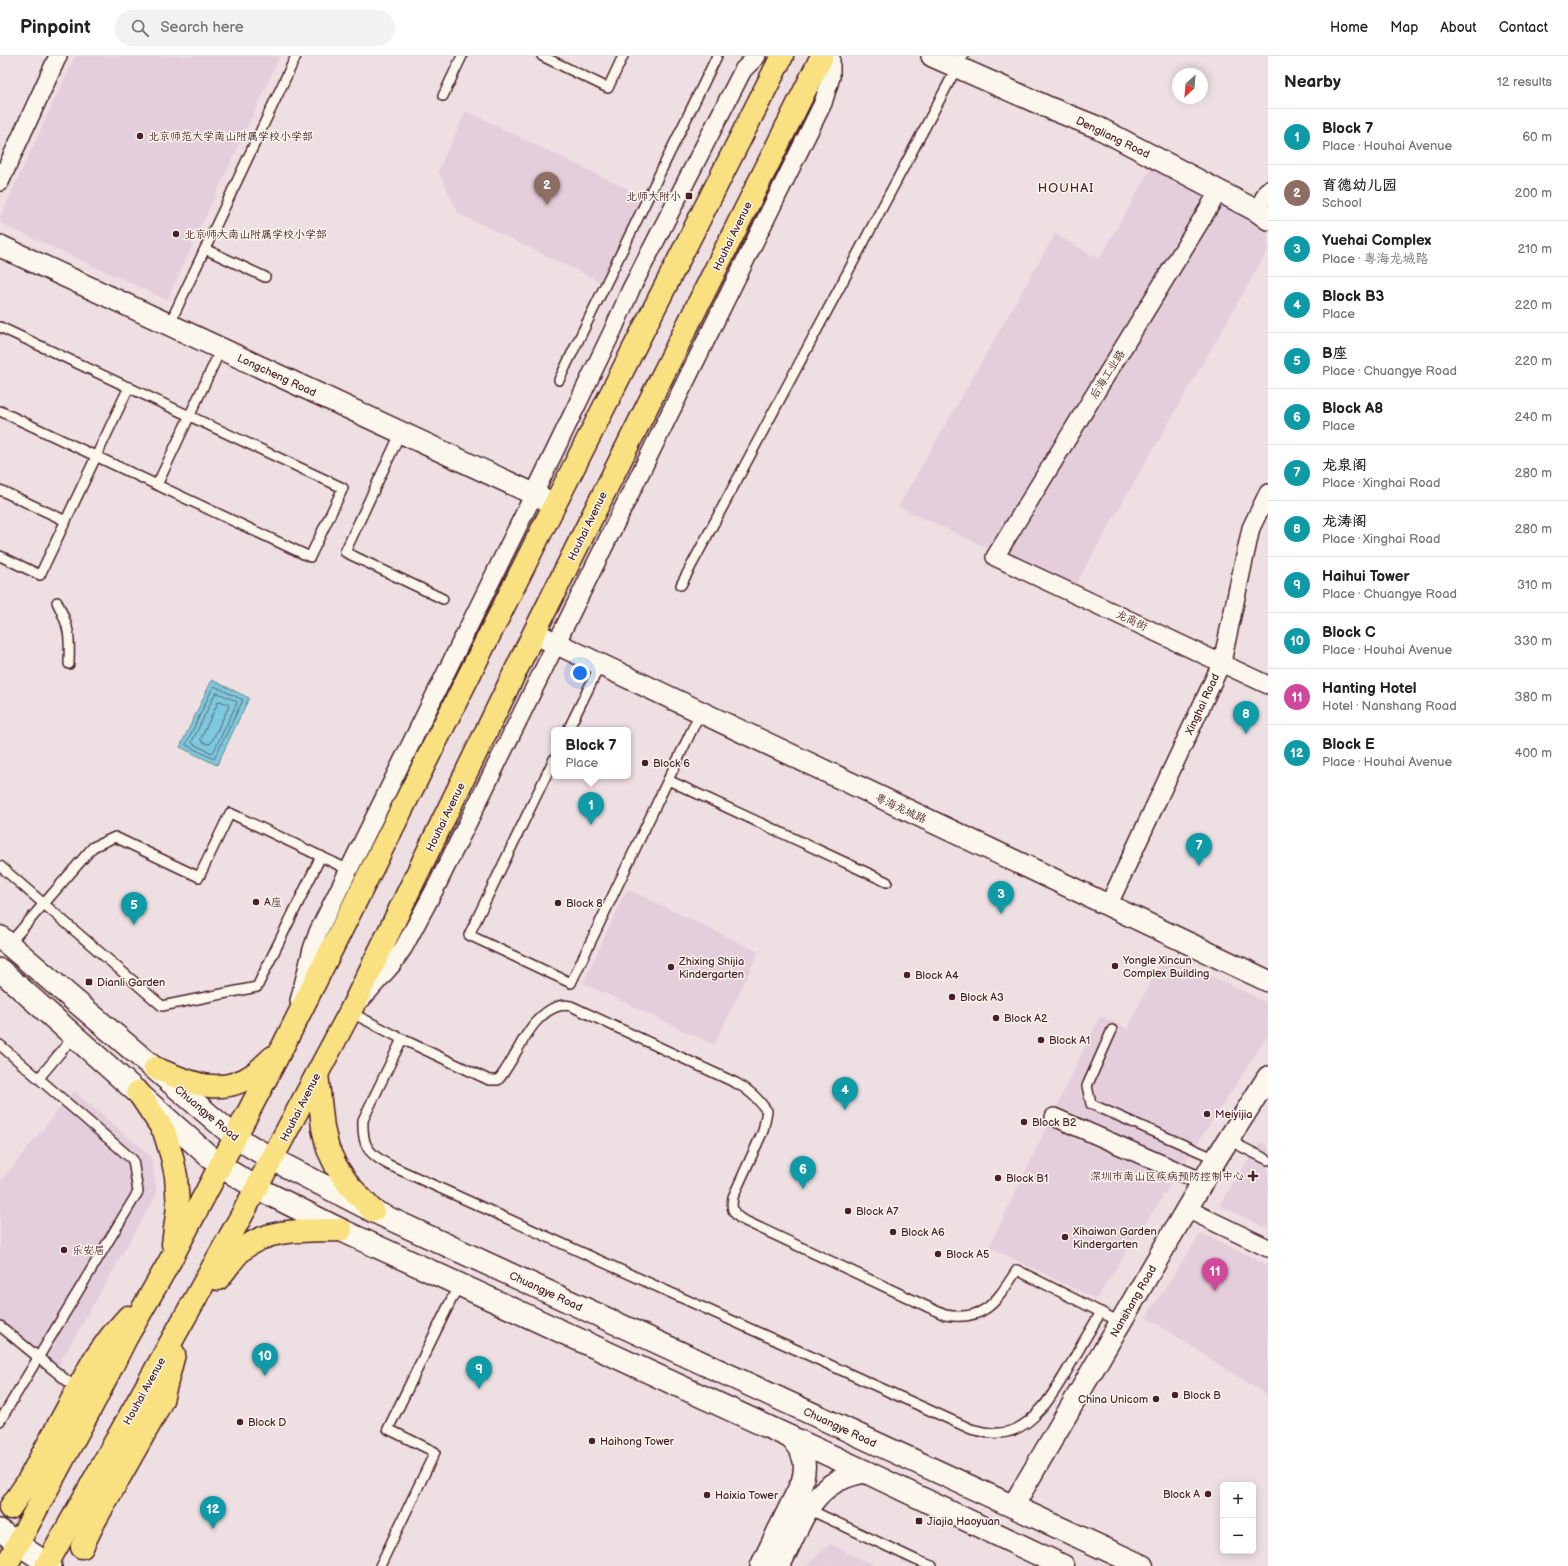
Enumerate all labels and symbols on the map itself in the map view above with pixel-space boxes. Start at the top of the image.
north arrow [1172,68,1208,104]
street label: Dengliang Road [1074,114,1152,161]
place label: 北京师范大学南山附属学校小学部 [148,130,313,143]
marker: 北京师范大学南山附属学校小学部 [135,131,145,141]
pin: 2 [534,172,560,205]
district label: HOUHAI [1038,180,1094,196]
place label: 北师大附小 [626,190,681,203]
marker: 北师大附小 [684,191,694,201]
street label: Houhai Avenue [710,199,755,273]
place label: 北京师大南山附属学校小学部 [184,228,327,241]
marker: 北京师大南山附属学校小学部 [171,229,181,239]
street label: 后海工业路 [1087,347,1128,401]
street label: Longcheng Road [235,352,318,399]
street label: Houhai Avenue [565,489,610,563]
street label: 龙商街 [1114,608,1150,634]
your location [570,663,590,683]
street label: Xinghai Road [1182,672,1222,738]
pin: 8 [1233,701,1259,734]
place label: Block 6 [653,757,690,770]
marker: Block 6 [640,758,650,768]
street label: Houhai Avenue [423,780,468,854]
street label: 粤海龙城路 [873,791,928,826]
pin: 1 [578,792,604,825]
pin: 7 [1186,833,1212,866]
pin: 3 [988,881,1014,914]
pin: 5 [121,892,147,925]
place label: A座 [264,896,282,909]
marker: A座 [251,897,261,907]
place label: Block 8 [566,897,603,910]
marker: Block 8 [553,898,563,908]
place label: Yongle Xincun Complex Building [1122,954,1209,980]
place label: Zhixing Shijia Kindergarten [678,955,744,981]
marker: Yongle Xincun Complex Building [1110,961,1120,971]
marker: Zhixing Shijia Kindergarten [666,962,676,972]
place label: Block A4 [915,969,959,982]
marker: Block A4 [902,970,912,980]
place label: Dianli Garden [97,976,165,989]
marker: Dianli Garden [84,977,94,987]
place label: Block A3 [960,991,1004,1004]
marker: Block A3 [947,992,957,1002]
place label: Block A2 [1004,1012,1048,1025]
marker: Block A2 [991,1013,1001,1023]
place label: Block A1 [1049,1034,1090,1047]
marker: Block A1 [1036,1035,1046,1045]
street label: Houhai Avenue [278,1070,323,1144]
pin: 4 [832,1077,858,1110]
street label: Chuangye Road [172,1083,241,1144]
place label: Meiyijia [1215,1108,1253,1121]
marker: Meiyijia [1202,1109,1212,1119]
place label: Block B2 [1032,1116,1077,1129]
marker: Block B2 [1019,1117,1029,1127]
pin: 6 [790,1156,816,1189]
place label: 深圳市南山区疾病预防控制中心 [1090,1170,1244,1183]
marker: 深圳市南山区疾病预防控制中心 [1247,1170,1259,1182]
place label: Block B1 [1006,1172,1048,1185]
marker: Block B1 [993,1173,1003,1183]
place label: Block A7 [856,1205,899,1218]
marker: Block A7 [843,1206,853,1216]
place label: Xihaiwan Garden Kindergarten [1072,1225,1157,1251]
place label: Block A6 [901,1226,945,1239]
marker: Block A6 [888,1227,898,1237]
marker: Xihaiwan Garden Kindergarten [1060,1232,1070,1242]
place label: 乐安居 [72,1244,105,1257]
marker: 乐安居 [59,1245,69,1255]
place label: Block A5 [946,1248,989,1261]
marker: Block A5 [933,1249,943,1259]
pin: 11 [1202,1258,1228,1291]
street label: Nanshang Road [1108,1263,1159,1339]
street label: Chuangye Road [507,1269,584,1314]
pin: 10 [252,1343,278,1376]
street label: Houhai Avenue [121,1355,169,1427]
pin: 9 [466,1356,492,1389]
place label: Block B [1183,1389,1221,1402]
marker: Block B [1170,1390,1180,1400]
place label: China Unicom [1078,1393,1148,1406]
marker: China Unicom [1151,1394,1161,1404]
street label: Chuangye Road [801,1405,878,1450]
place label: Block D [248,1416,286,1429]
marker: Block D [235,1417,245,1427]
place label: Haihong Tower [600,1435,675,1448]
marker: Haihong Tower [587,1436,597,1446]
place label: Block A [1163,1488,1200,1501]
place label: Haixia Tower [715,1489,779,1502]
marker: Block A [1203,1489,1213,1499]
marker: Haixia Tower [702,1490,712,1500]
pin: 12 [200,1496,226,1529]
place label: Jiajia Haoyuan [927,1515,1000,1528]
marker: Jiajia Haoyuan [914,1516,924,1526]

